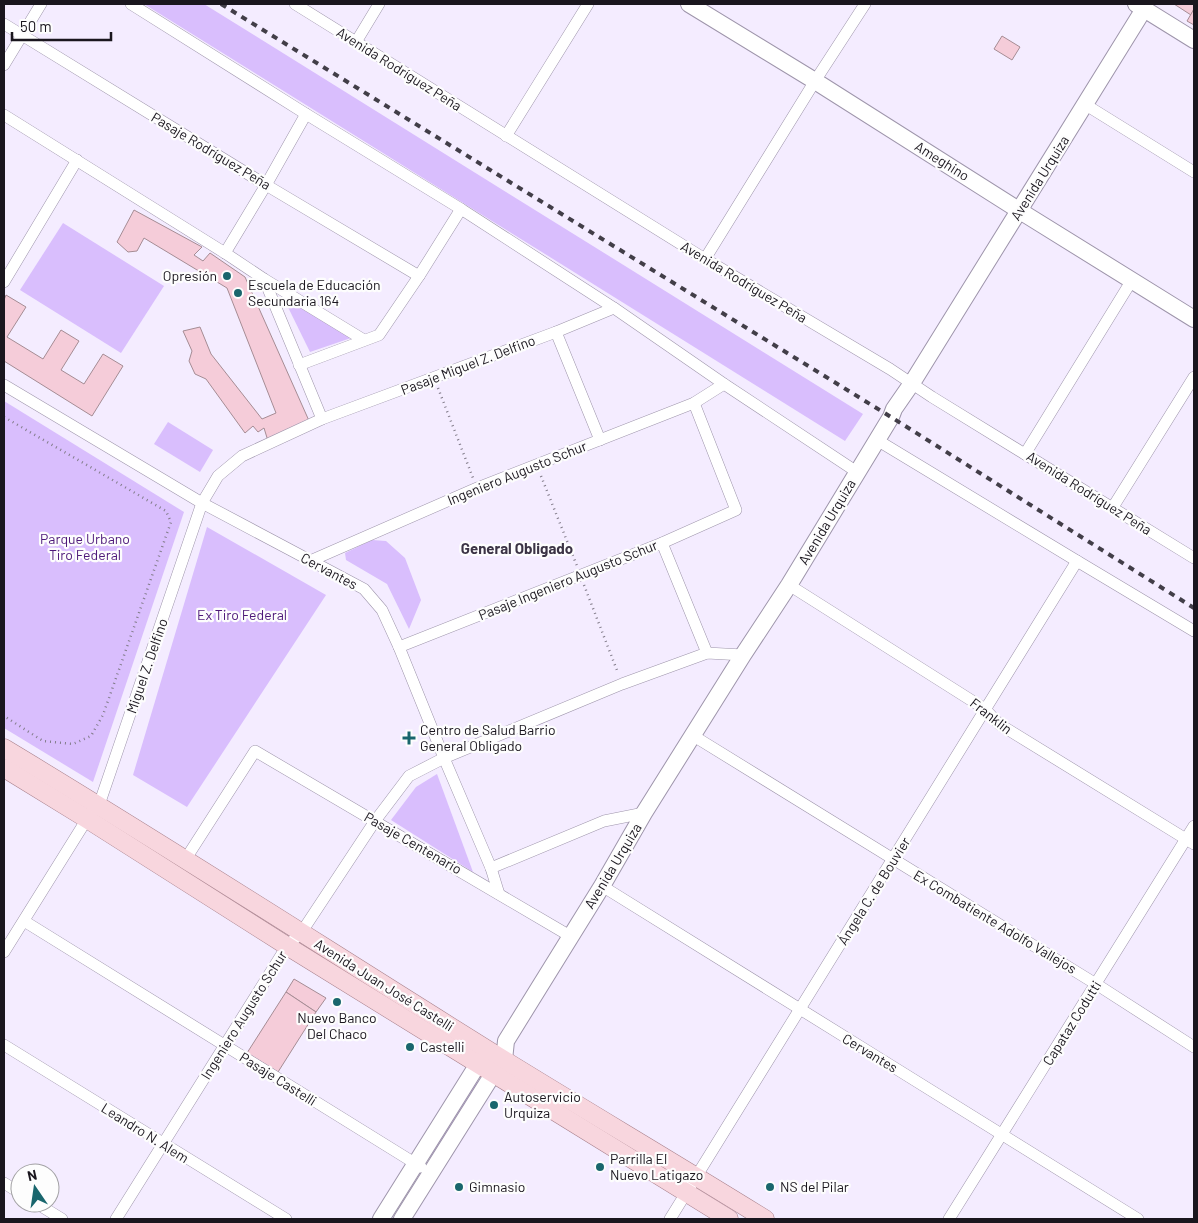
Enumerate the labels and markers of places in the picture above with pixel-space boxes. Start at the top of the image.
place label: Opresión [163,267,217,284]
marker: Opresión [221,270,233,282]
place label: Escuela de Educación Secundaria 164 [248,276,380,309]
marker: Escuela de Educación Secundaria 164 [232,287,244,299]
place label: Centro de Salud Barrio General Obligado [420,721,556,754]
marker: Centro de Salud Barrio General Obligado [402,731,416,745]
marker: Nuevo Banco Del Chaco [331,996,343,1008]
place label: Nuevo Banco Del Chaco [297,1009,377,1042]
place label: Castelli [420,1038,465,1055]
marker: Castelli [404,1041,416,1053]
place label: Autoservicio Urquiza [504,1088,581,1121]
marker: Autoservicio Urquiza [488,1099,500,1111]
place label: Parrilla El Nuevo Latigazo [610,1150,703,1183]
marker: Parrilla El Nuevo Latigazo [594,1161,606,1173]
place label: Gimnasio [469,1178,525,1195]
place label: NS del Pilar [780,1178,849,1195]
marker: Gimnasio [453,1181,465,1193]
marker: NS del Pilar [764,1181,776,1193]

